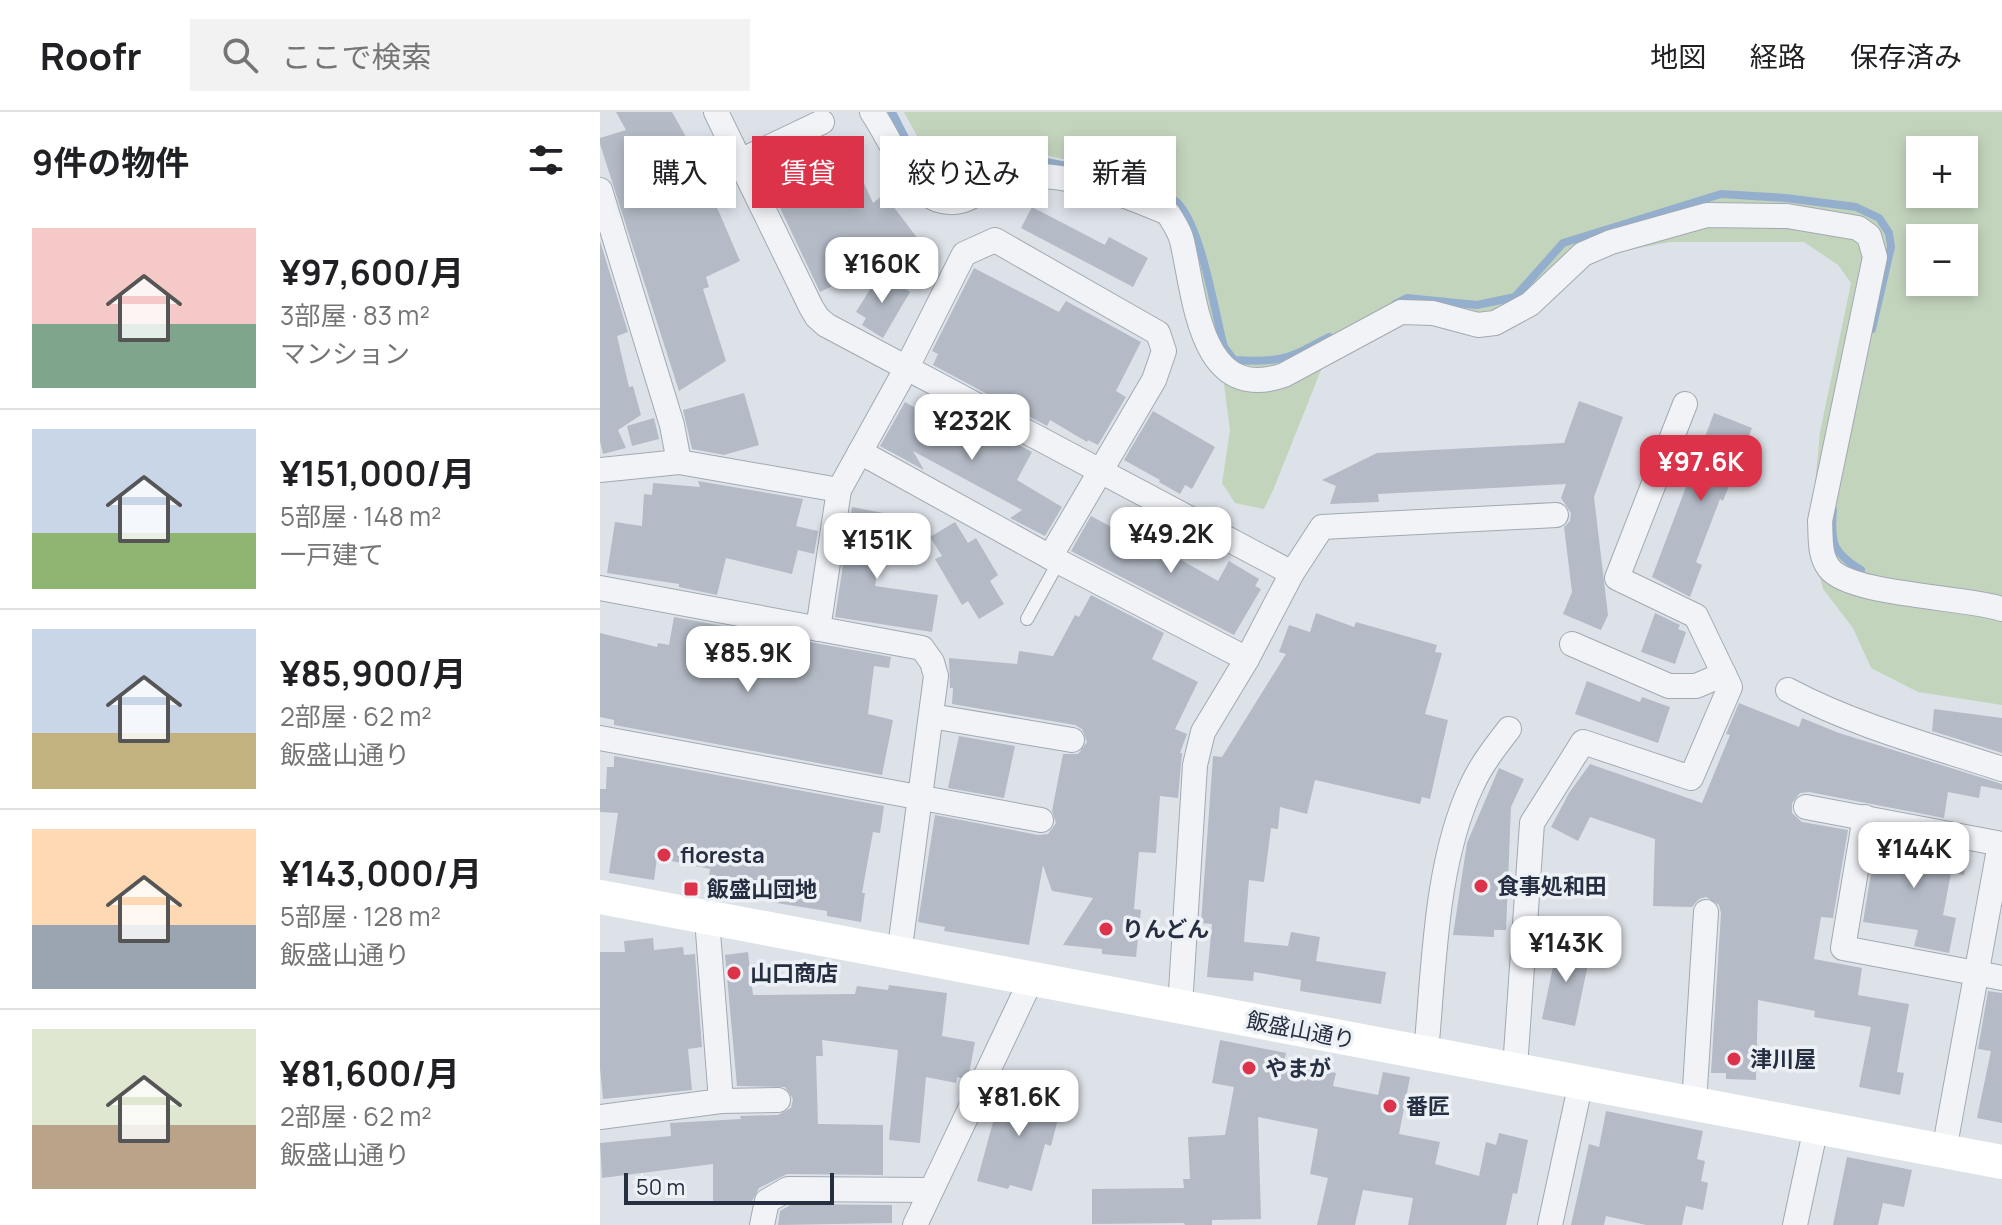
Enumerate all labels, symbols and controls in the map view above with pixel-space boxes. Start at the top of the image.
search box [190,19,750,91]
text: Roofr [40,29,142,81]
icon: search [218,33,262,77]
text: ここで検索 [282,36,432,77]
text: 地図 [1650,37,1706,75]
text: 経路 [1750,37,1806,75]
text: 保存済み [1850,37,1962,75]
chip: 購入 [624,136,736,208]
chip: 賃貸 [752,136,864,208]
chip: 絞り込み [880,136,1048,208]
chip: 新着 [1064,136,1176,208]
map controls [1906,136,1978,296]
button: + [1906,136,1978,208]
icon: filters [524,138,568,182]
text: 9件の物件 [32,139,189,185]
button: − [1906,224,1978,296]
pin: ¥160K [826,237,938,305]
text: ¥160K [843,245,921,281]
text: ¥97,600/月 [280,249,464,295]
icon: home [96,260,192,356]
text: 3部屋 · 83 m² [280,297,430,333]
text: マンション [280,335,410,371]
pin: ¥232K [916,394,1028,462]
text: ¥232K [933,402,1011,438]
pin: ¥97.6K [1636,435,1766,503]
text: ¥97.6K [1658,443,1744,479]
text: ¥151,000/月 [280,450,475,496]
icon: home [96,461,192,557]
text: 5部屋 · 148 m² [280,498,442,534]
pin: ¥49.2K [1106,507,1236,575]
pin: ¥151K [821,513,933,581]
text: ¥49.2K [1128,515,1214,551]
text: ¥151K [842,521,912,557]
text: 一戸建て [280,536,384,572]
pin: ¥85.9K [683,626,813,694]
text: ¥85.9K [704,634,792,670]
text: ¥85,900/月 [280,650,466,696]
icon: home [96,661,192,757]
text: 2部屋 · 62 m² [280,698,432,734]
text: 飯盛山通り [280,736,410,772]
pin: ¥144K [1858,822,1970,890]
text: ¥144K [1876,830,1952,866]
place label: floresta [680,840,765,870]
marker: floresta [655,846,673,864]
text: ¥143,000/月 [280,850,482,896]
icon: home [96,861,192,957]
place label: 食事処和田 [1497,871,1607,901]
place label: 飯盛山団地 [706,874,817,904]
marker: 食事処和田 [1472,877,1490,895]
marker: 飯盛山団地 [682,880,700,898]
text: 5部屋 · 128 m² [280,898,441,934]
place label: りんどん [1122,914,1209,944]
pin: ¥143K [1510,916,1622,984]
marker: りんどん [1097,920,1115,938]
text: ¥143K [1528,924,1604,960]
text: 飯盛山通り [280,936,410,972]
place label: 山口商店 [750,958,838,988]
marker: 山口商店 [725,964,743,982]
street label: 飯盛山通り [1244,1005,1358,1055]
place label: 津川屋 [1750,1044,1816,1074]
text: ¥81,600/月 [280,1050,460,1096]
marker: 津川屋 [1725,1050,1743,1068]
place label: やまが [1265,1053,1331,1083]
marker: やまが [1240,1059,1258,1077]
icon: home [96,1061,192,1157]
pin: ¥81.6K [954,1070,1084,1138]
text: ¥81.6K [977,1078,1061,1114]
place label: 番匠 [1406,1091,1450,1121]
marker: 番匠 [1381,1097,1399,1115]
text: 2部屋 · 62 m² [280,1098,432,1134]
text: 飯盛山通り [280,1136,410,1172]
scale bar [624,1169,834,1205]
text: 50 m [636,1172,685,1202]

